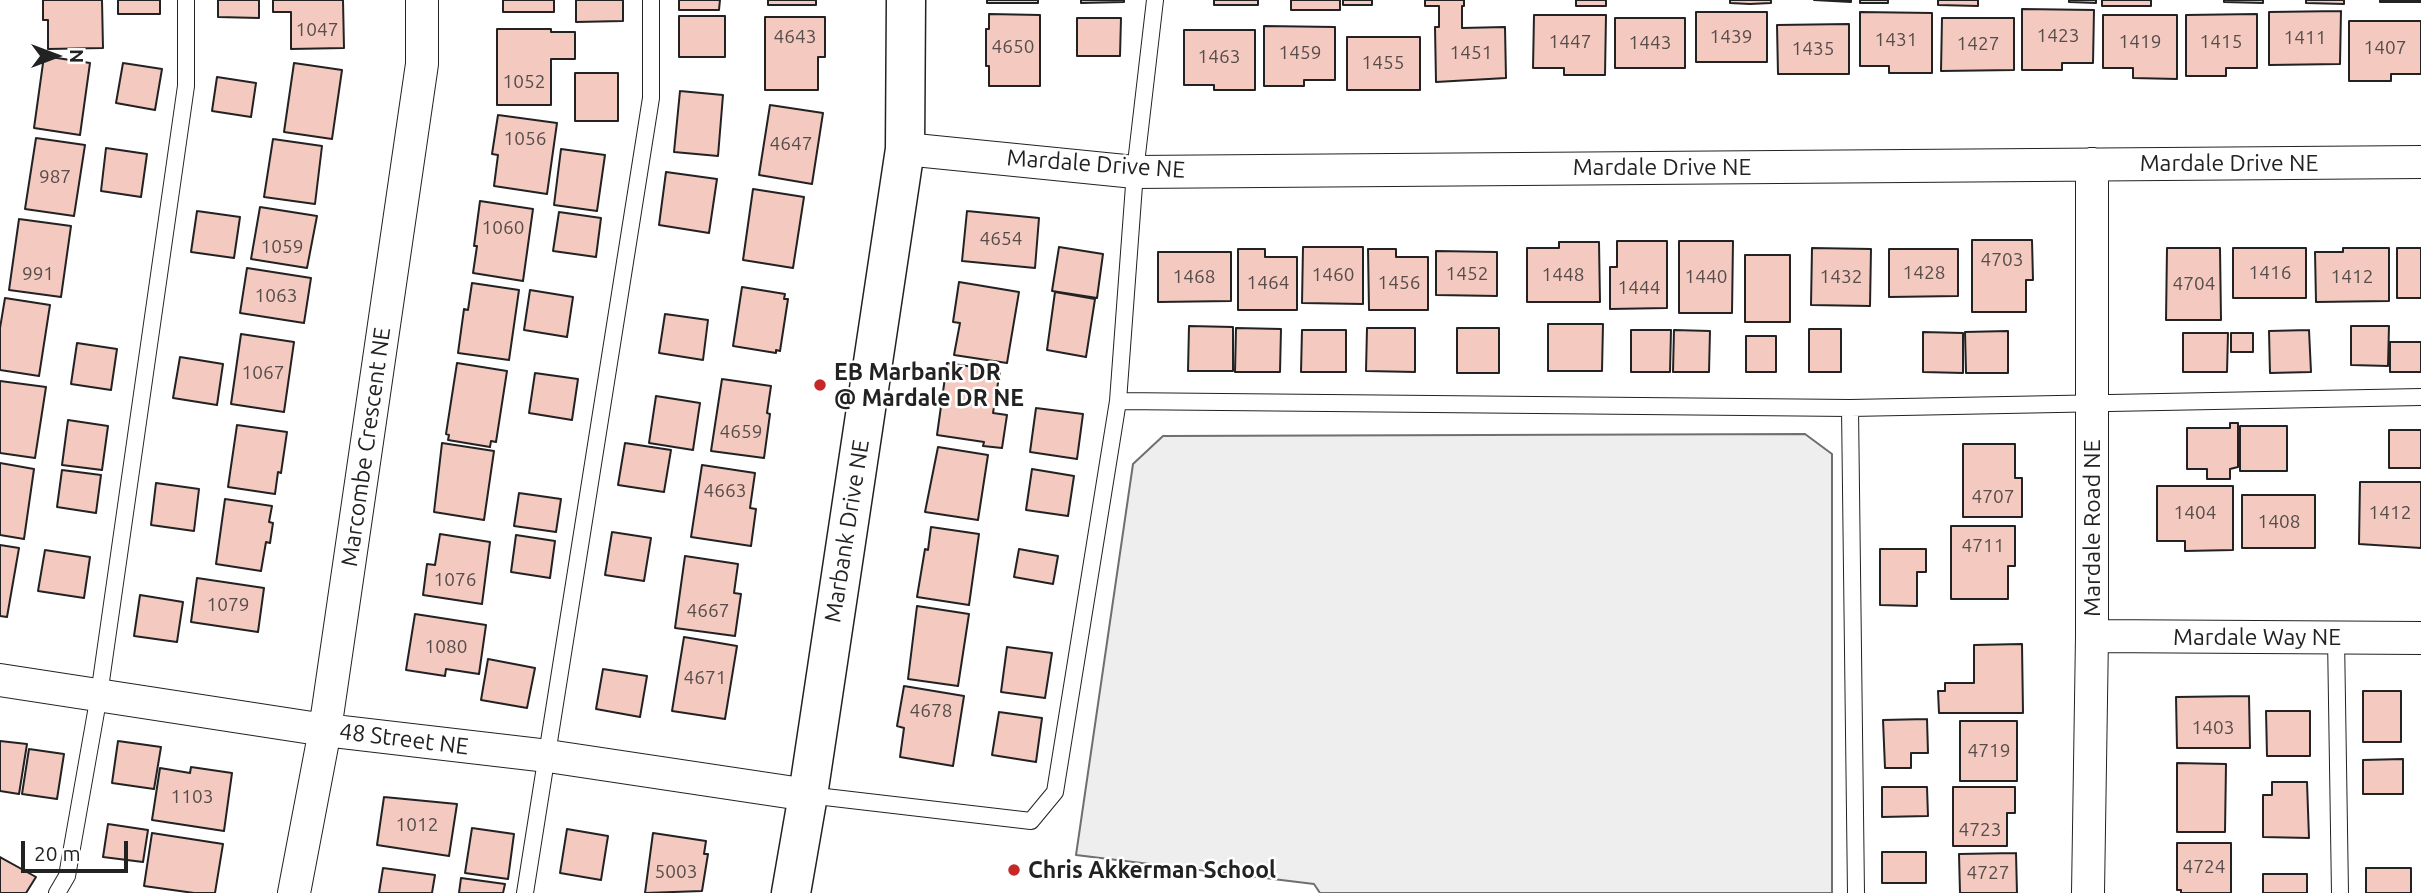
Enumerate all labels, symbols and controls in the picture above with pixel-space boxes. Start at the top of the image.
house number: 1047 [296,19,338,41]
north arrow [21,21,91,91]
house number: 1423 [2037,25,2079,47]
house number: 4643 [774,26,816,48]
house number: 1439 [1710,26,1752,48]
house number: 1411 [2284,27,2326,49]
house number: 1431 [1875,29,1917,51]
house number: 1447 [1549,31,1591,53]
house number: 1419 [2119,31,2161,53]
house number: 1415 [2200,31,2242,53]
house number: 1443 [1629,32,1671,54]
house number: 1427 [1957,33,1999,55]
house number: 4650 [992,36,1034,58]
house number: 1407 [2364,37,2406,59]
house number: 1435 [1792,38,1834,60]
house number: 1459 [1279,42,1321,64]
house number: 1451 [1450,42,1492,64]
house number: 1463 [1198,46,1240,68]
text: N [66,49,88,63]
house number: 1455 [1362,52,1404,74]
house number: 1052 [503,71,545,93]
house number: 1056 [504,128,546,150]
house number: 4647 [770,133,812,155]
street label: Mardale Drive NE [1006,144,1186,184]
street label: Mardale Drive NE [2140,149,2318,177]
street label: Mardale Drive NE [1573,153,1751,181]
house number: 987 [39,166,71,188]
house number: 1060 [482,217,524,239]
house number: 4654 [980,228,1022,250]
house number: 1059 [261,236,303,258]
house number: 4703 [1981,249,2023,271]
house number: 1428 [1903,262,1945,284]
house number: 1416 [2249,262,2291,284]
house number: 991 [22,263,54,285]
house number: 1452 [1446,263,1488,285]
house number: 1460 [1312,264,1354,286]
house number: 1448 [1542,264,1584,286]
house number: 1468 [1173,266,1215,288]
house number: 1440 [1685,266,1727,288]
house number: 1432 [1820,266,1862,288]
house number: 1412 [2331,266,2373,288]
house number: 1464 [1247,272,1289,294]
house number: 1456 [1378,272,1420,294]
house number: 4704 [2173,273,2215,295]
house number: 1444 [1618,277,1660,299]
house number: 1063 [255,285,297,307]
street label: Marcombe Crescent NE [336,326,396,568]
place label: EB Marbank DR @ Mardale DR NE [834,358,1024,412]
house number: 1067 [242,362,284,384]
marker: EB Marbank DR @ Mardale DR NE [812,377,828,393]
house number: 4659 [720,421,762,443]
street label: Marbank Drive NE [819,438,875,624]
street label: Mardale Road NE [2078,439,2106,617]
house number: 4663 [704,480,746,502]
house number: 4707 [1972,486,2014,508]
house number: 1404 [2174,502,2216,524]
house number: 1412 [2369,502,2411,524]
house number: 1408 [2258,511,2300,533]
house number: 4711 [1962,535,2004,557]
house number: 1076 [434,569,476,591]
house number: 1079 [207,594,249,616]
house number: 4667 [687,600,729,622]
street label: Mardale Way NE [2173,623,2341,651]
house number: 1080 [425,636,467,658]
house number: 4671 [684,667,726,689]
house number: 4678 [910,700,952,722]
street label: 48 Street NE [338,717,470,761]
house number: 1403 [2192,717,2234,739]
house number: 4719 [1968,740,2010,762]
house number: 1103 [171,786,213,808]
house number: 1012 [396,814,438,836]
house number: 4723 [1959,819,2001,841]
scale bar [24,826,131,870]
text: 20 m [34,841,81,865]
place label: Chris Akkerman School [1028,856,1276,884]
house number: 4724 [2183,856,2225,878]
house number: 5003 [655,861,697,883]
marker: Chris Akkerman School [1006,862,1022,878]
house number: 4727 [1967,862,2009,884]

